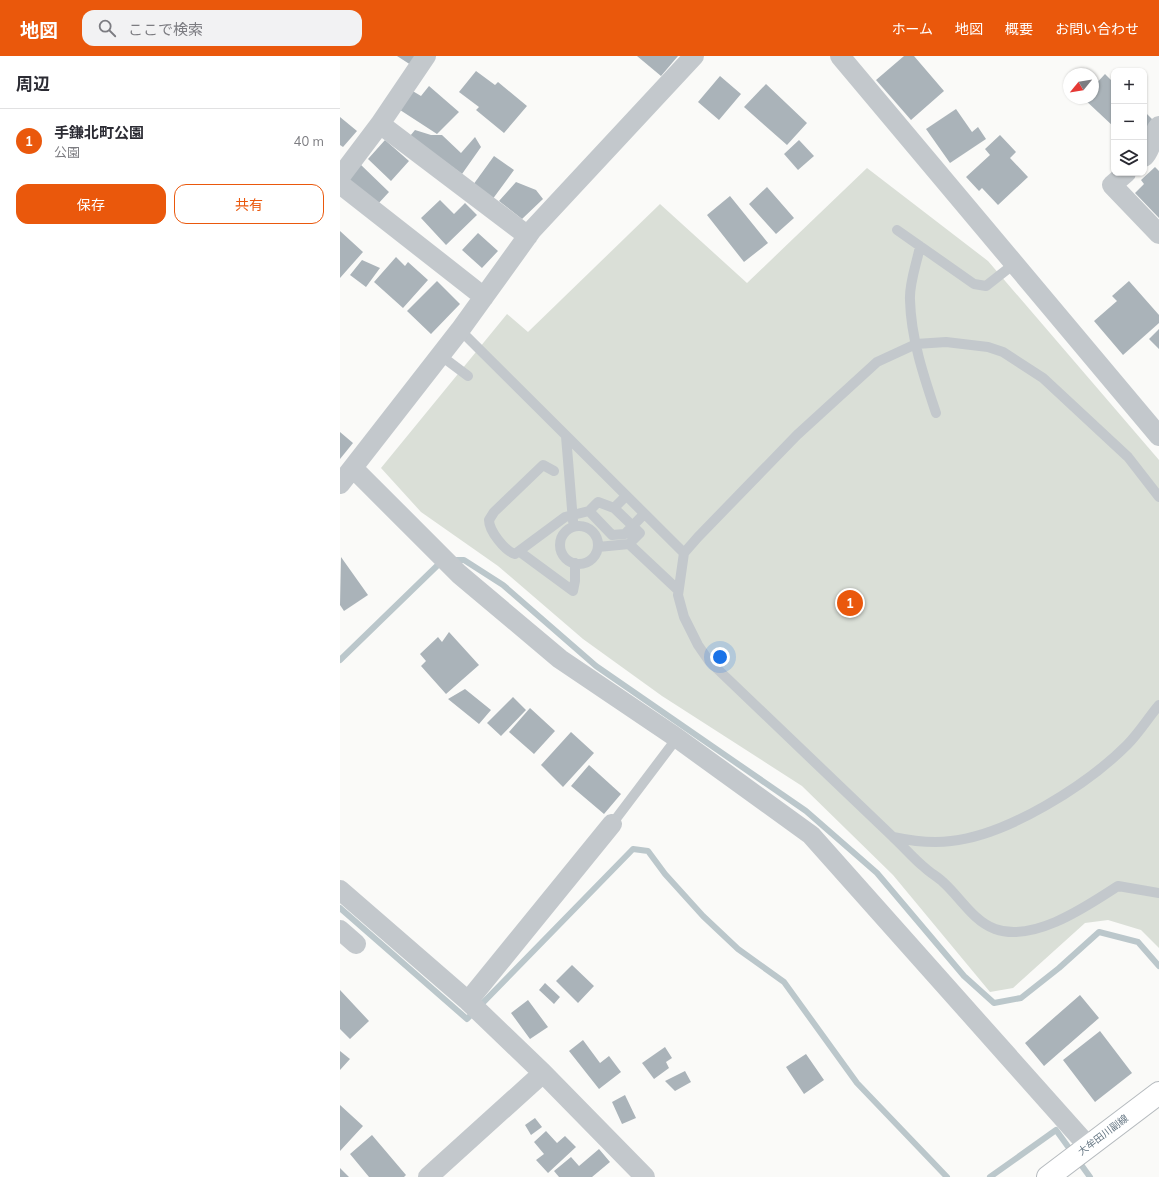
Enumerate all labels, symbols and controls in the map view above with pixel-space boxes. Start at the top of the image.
search box [82,10,362,46]
icon: search [96,17,118,39]
text: 地図 [20,18,58,42]
text: ここで検索 [128,20,203,39]
text: ホーム [891,20,933,38]
text: 地図 [955,20,983,38]
text: 概要 [1005,20,1033,38]
text: お問い合わせ [1055,20,1139,38]
north arrow [1063,68,1099,104]
map controls [1111,68,1147,176]
button: + [1111,68,1147,104]
text: 周辺 [16,73,50,94]
button: − [1111,104,1147,140]
text: 手鎌北町公園 [54,123,144,142]
text: 1 [25,133,33,149]
text: 40 m [294,133,324,149]
button: layers [1111,140,1147,176]
text: 公園 [54,144,80,160]
button: 保存 [16,184,166,224]
button: 共有 [174,184,324,224]
pin: 1 [837,588,863,618]
your location [710,647,730,667]
street label: 大牟田川副線 [1075,1112,1131,1158]

